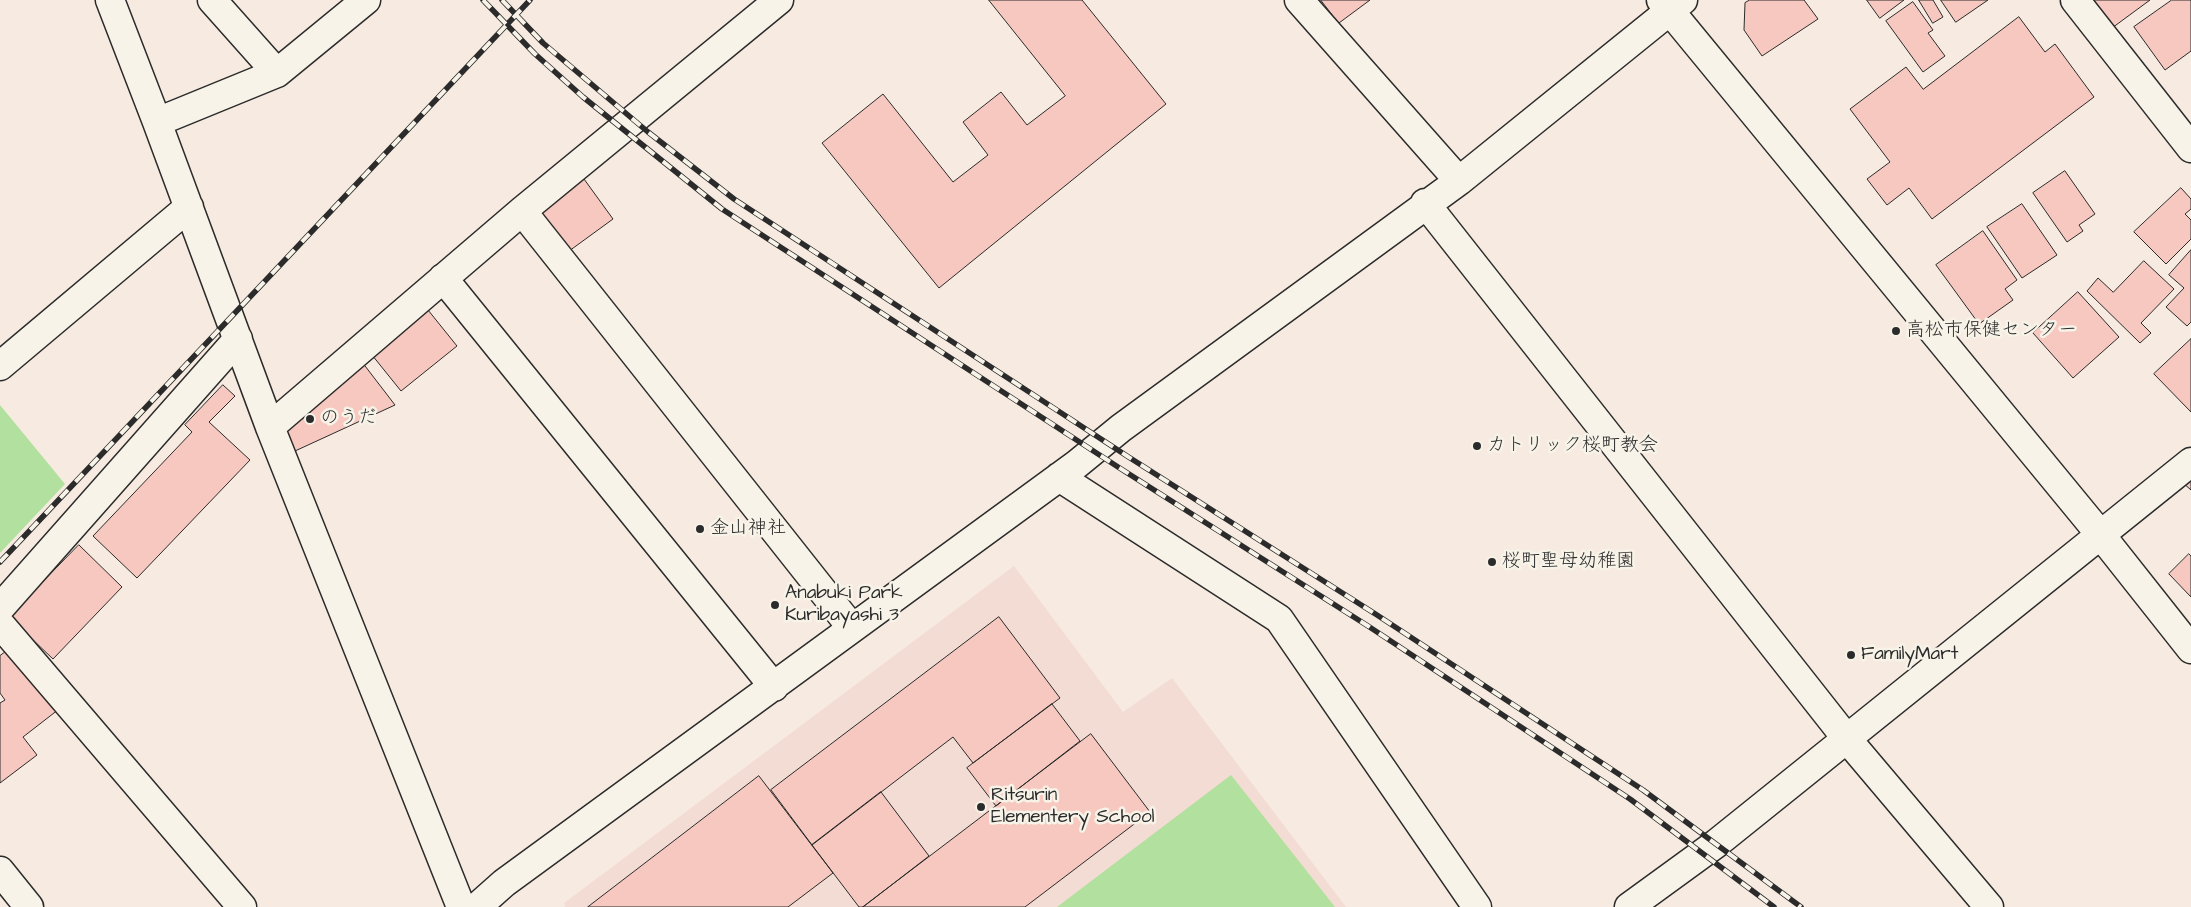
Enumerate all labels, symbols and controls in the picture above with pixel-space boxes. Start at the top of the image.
place label: 高松市保健センター [1906,320,2077,342]
marker: 高松市保健センター [1890,325,1902,337]
place label: のうだ [320,408,377,430]
marker: のうだ [304,413,316,425]
place label: カトリック桜町教会 [1487,435,1658,457]
marker: カトリック桜町教会 [1471,440,1483,452]
place label: 金山神社 [710,518,786,540]
marker: 金山神社 [694,523,706,535]
place label: 桜町聖母幼稚園 [1502,551,1635,573]
marker: 桜町聖母幼稚園 [1486,556,1498,568]
place label: Anabuki Park Kuribayashi 3 [785,583,903,627]
marker: Anabuki Park Kuribayashi 3 [769,599,781,611]
place label: FamilyMart [1861,644,1958,666]
marker: FamilyMart [1845,649,1857,661]
place label: Ritsurin Elementery School [991,785,1155,829]
marker: Ritsurin Elementery School [975,801,987,813]

